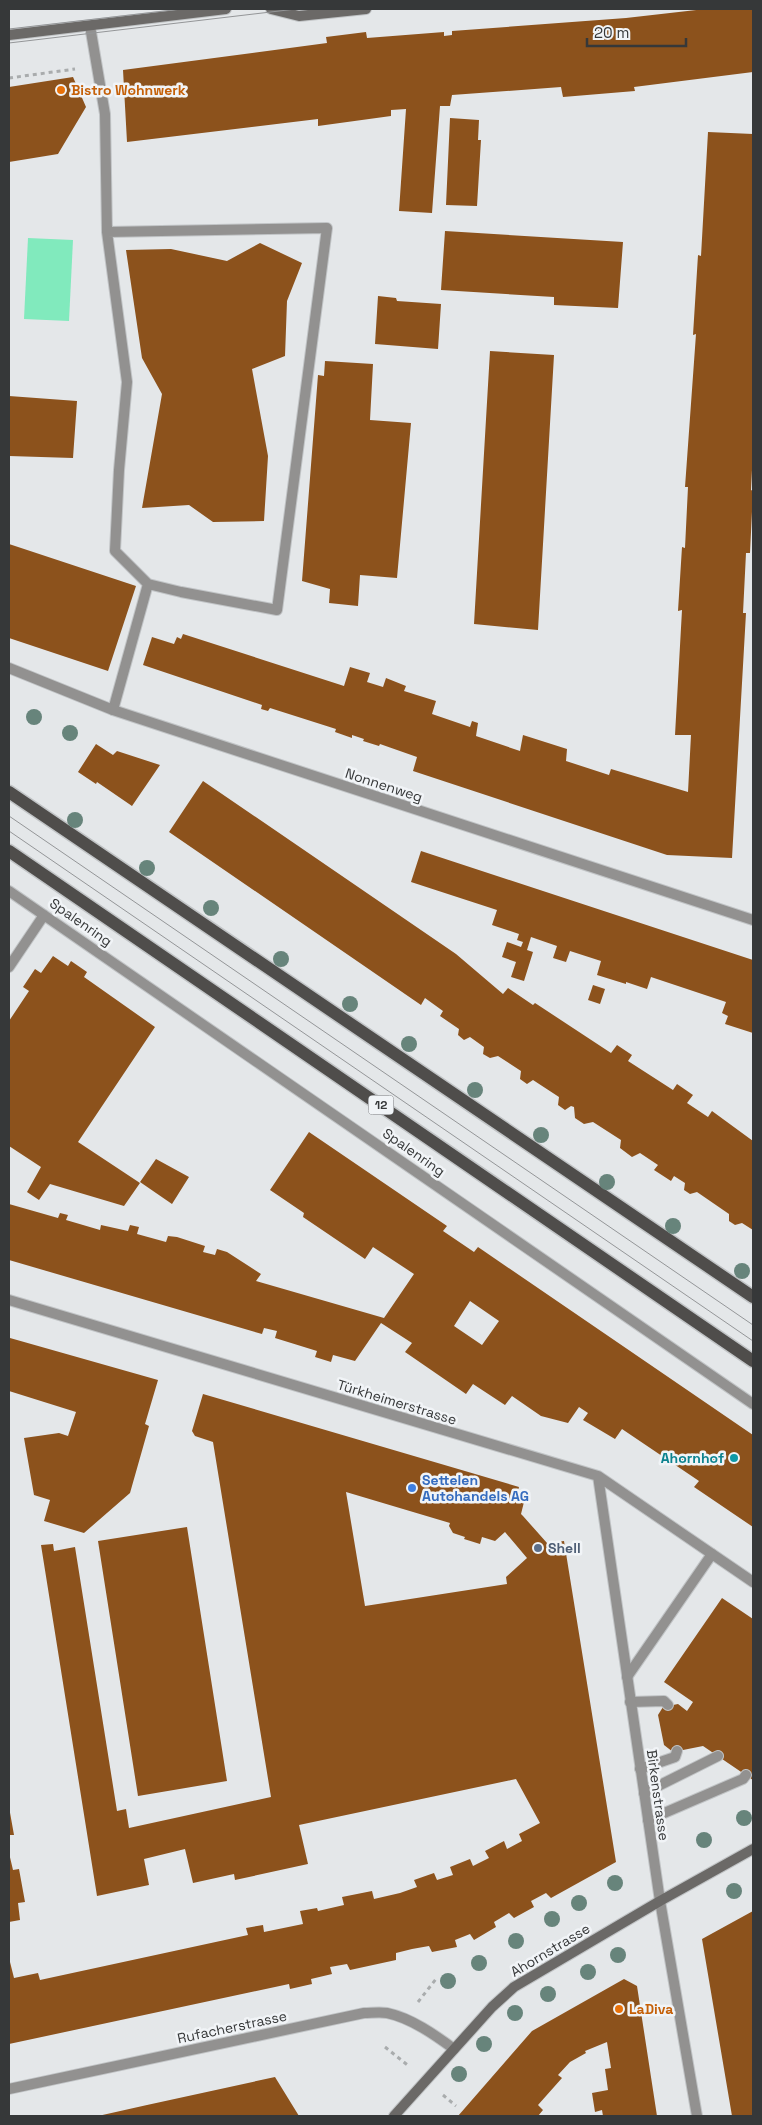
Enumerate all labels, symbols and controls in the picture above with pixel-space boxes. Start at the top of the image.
scale bar [587,15,686,47]
text: 20 m [594,23,629,42]
place label: Bistro Wohnwerk [71,81,186,99]
marker: Bistro Wohnwerk [55,84,67,96]
street label: Nonnenweg [343,764,425,806]
street label: Spalenring [46,894,116,950]
road number: 12 [368,1096,394,1114]
street label: Spalenring [379,1124,449,1180]
street label: Türkheimerstrasse [335,1375,459,1429]
place label: Ahornhof [661,1449,724,1467]
marker: Ahornhof [728,1452,740,1464]
place label: Settelen Autohandels AG [422,1471,529,1505]
marker: Settelen Autohandels AG [406,1482,418,1494]
place label: Shell [548,1539,581,1557]
marker: Shell [532,1542,544,1554]
street label: Birkenstrasse [643,1748,673,1842]
street label: Ahornstrasse [507,1919,593,1981]
place label: LaDiva [629,2000,673,2018]
marker: LaDiva [613,2003,625,2015]
street label: Rufacherstrasse [176,2007,288,2047]

